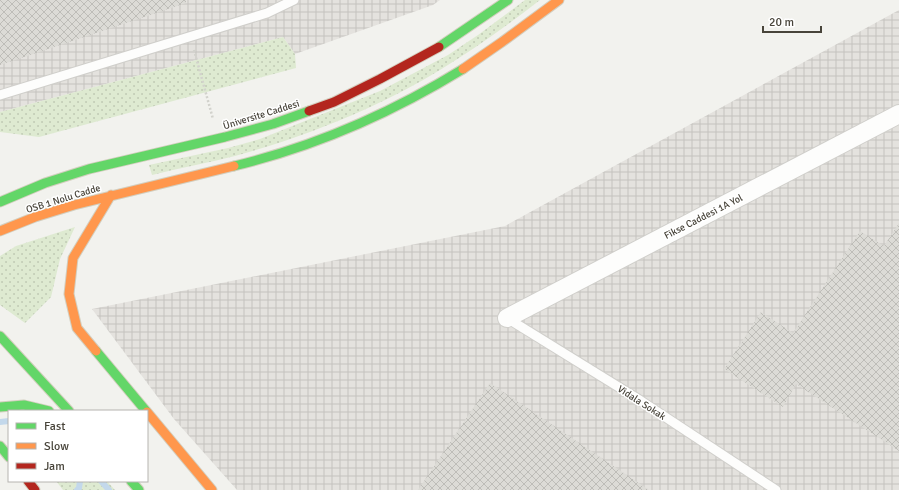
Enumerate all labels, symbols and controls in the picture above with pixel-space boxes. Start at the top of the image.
scale bar [763,8,821,34]
text: 20 m [769,15,794,30]
street label: Üniversite Caddesi [222,98,301,132]
street label: OSB 1 Nolu Cadde [25,182,102,216]
street label: Fikse Caddesi 1A Yol [662,192,745,242]
street label: Vidala Sokak [615,383,668,423]
legend [8,410,148,482]
text: Fast [44,419,65,434]
text: Slow [44,439,69,454]
text: Jam [44,459,65,474]

